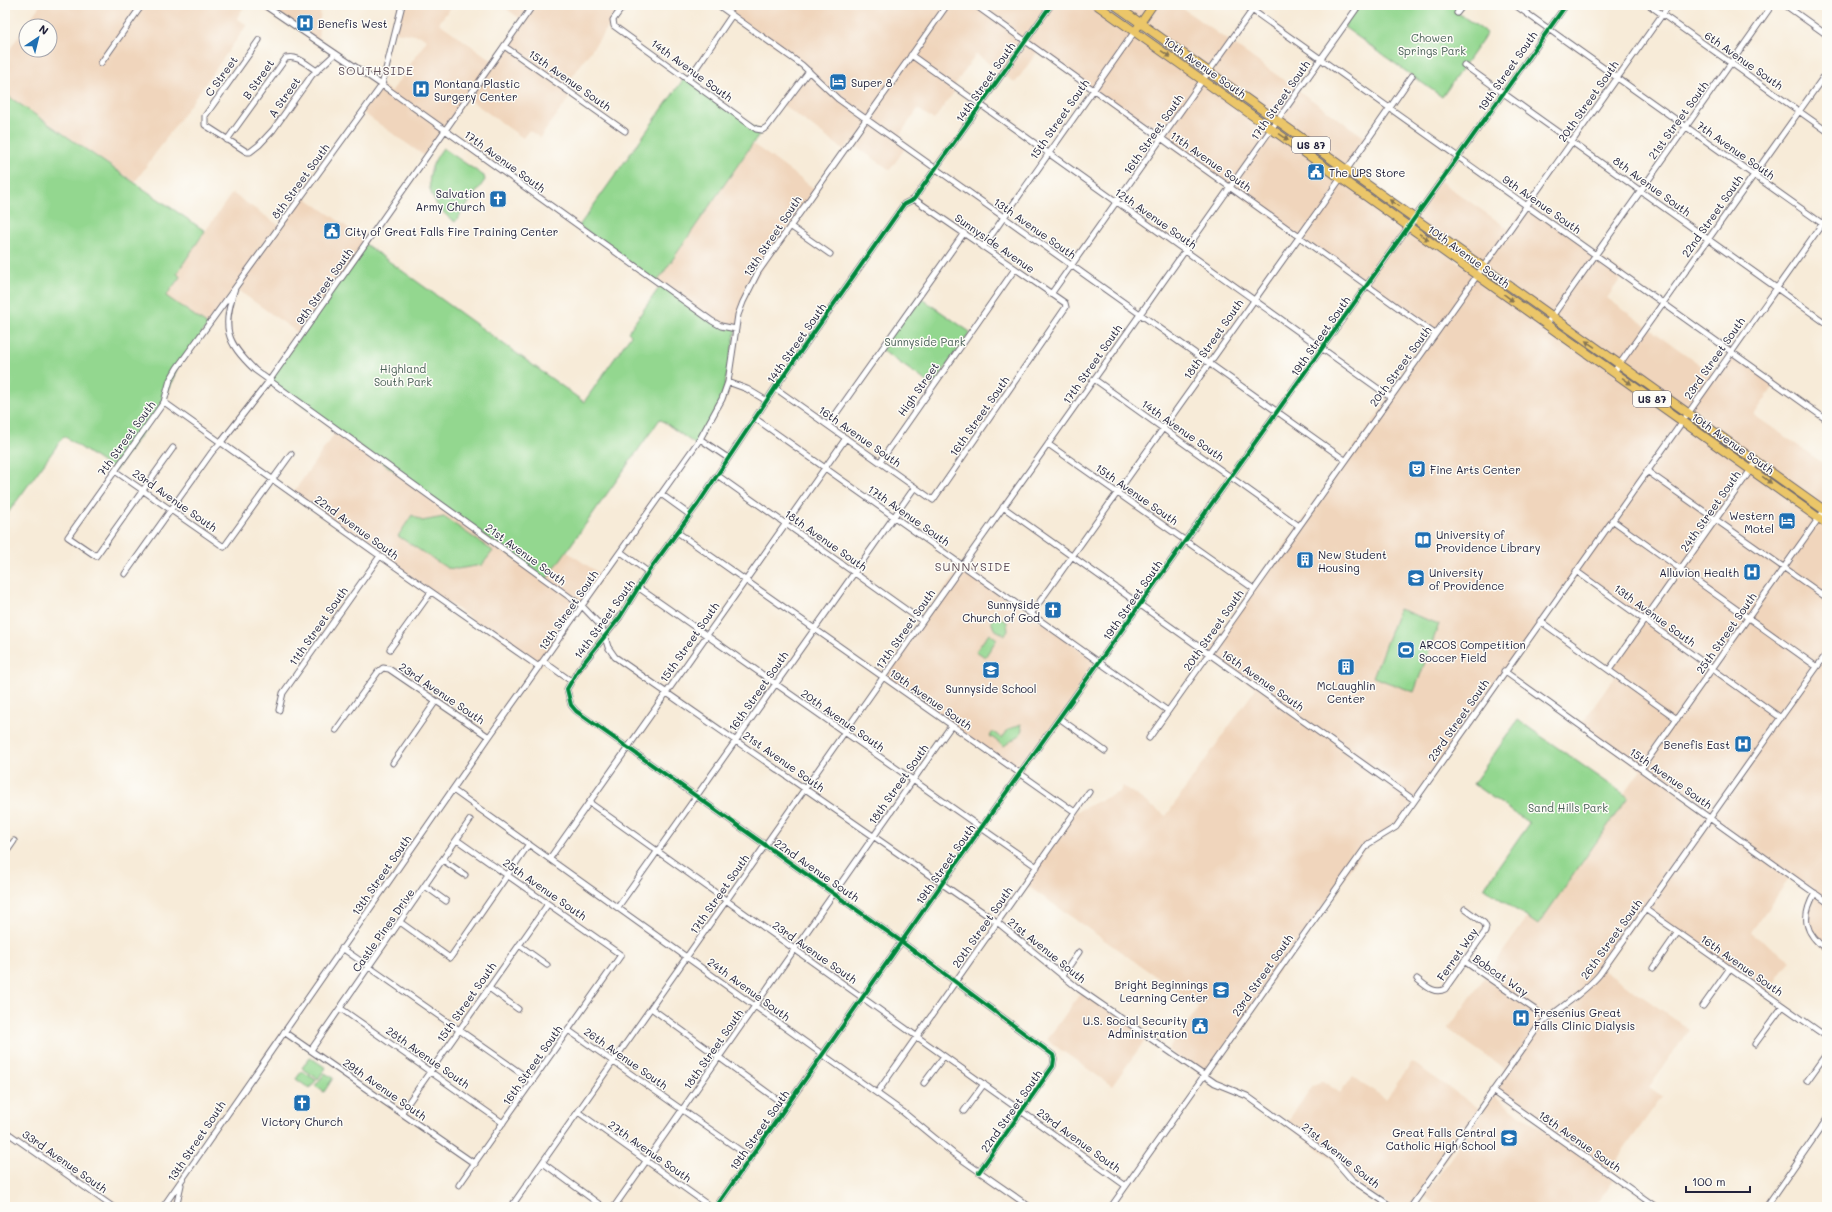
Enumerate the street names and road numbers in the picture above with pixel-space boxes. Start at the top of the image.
street label: 6th Avenue South [1702,27,1786,93]
street label: 19th Street South [1474,28,1540,114]
street label: 10th Avenue South [1161,33,1249,101]
street label: 14th Avenue South [648,35,736,105]
street label: 14th Street South [952,39,1018,125]
street label: 15th Avenue South [526,46,614,114]
street label: C Street [201,53,241,99]
street label: B Street [239,56,277,102]
street label: 17th Street South [1247,57,1313,143]
street label: 20th Street South [1554,57,1622,145]
street label: A Street [265,74,303,120]
street label: 15th Street South [1026,76,1092,162]
street label: 21st Street South [1645,78,1711,162]
street label: 16th Street South [1120,91,1186,177]
street label: 7th Avenue South [1694,117,1778,183]
street label: 17th Avenue South [461,126,549,196]
street label: 11th Avenue South [1167,127,1255,195]
road number: US 87 [1292,137,1330,153]
street label: 8th Street South [268,140,332,222]
street label: 8th Avenue South [1610,153,1694,219]
street label: 9th Avenue South [1500,171,1584,237]
street label: 22nd Street South [1678,172,1746,260]
street label: 12th Avenue South [1112,184,1200,252]
street label: 13th Street South [739,193,805,279]
street label: 13th Avenue South [991,194,1079,262]
street label: Sunnyside Avenue [952,210,1038,276]
street label: 10th Avenue South [1425,221,1513,291]
street label: 9th Street South [292,245,356,327]
street label: 19th Street South [1287,293,1353,379]
street label: 18th Street South [1180,296,1246,382]
street label: 14th Street South [763,300,829,386]
street label: 23rd Street South [1680,314,1748,402]
street label: 17th Street South [1059,321,1125,407]
street label: 20th Street South [1366,323,1434,409]
street label: High Street [894,359,942,419]
street label: 16th Street South [946,373,1012,459]
road number: US 87 [1633,391,1671,407]
street label: 14th Avenue South [1139,396,1227,464]
street label: 7th Street South [94,398,158,478]
street label: 16th Avenue South [816,402,904,470]
street label: 10th Avenue South [1689,409,1777,477]
street label: 15th Avenue South [1093,460,1181,528]
street label: 23rd Avenue South [130,465,220,535]
street label: 24th Street South [1676,468,1744,554]
street label: 17th Avenue South [865,481,953,549]
street label: 22nd Avenue South [312,491,402,563]
street label: 18th Avenue South [782,506,870,574]
street label: 21st Avenue South [483,520,569,588]
street label: 19th Street South [1099,557,1165,643]
street label: 13th Street South [535,567,601,653]
street label: 14th Street South [570,576,638,662]
street label: 13th Avenue South [1611,580,1699,650]
street label: 11th Street South [285,584,351,668]
street label: 17th Street South [872,586,938,672]
street label: 20th Street South [1179,586,1247,674]
street label: 25th Street South [1692,590,1760,676]
street label: 15th Street South [656,599,722,685]
street label: 16th Avenue South [1219,646,1307,714]
street label: 16th Street South [725,648,791,734]
street label: 23rd Avenue South [396,659,488,727]
street label: 19th Avenue South [887,665,975,733]
street label: 23rd Street South [1424,676,1492,764]
street label: 20th Avenue South [798,686,888,754]
street label: 21st Avenue South [740,727,828,795]
street label: 18th Street South [865,741,931,827]
street label: 15th Avenue South [1627,744,1715,812]
street label: 19th Street South [912,821,978,907]
street label: 13th Street South [348,832,414,918]
street label: 22nd Avenue South [772,835,862,905]
street label: 17th Street South [686,851,752,937]
street label: 25th Avenue South [500,855,590,923]
street label: 20th Street South [948,883,1016,971]
street label: Castle Pines Drive [348,885,418,975]
street label: 26th Street South [1577,896,1645,982]
street label: 21st Avenue South [1005,914,1089,986]
street label: 23rd Avenue South [770,917,860,987]
street label: Ferret Way [1433,924,1481,983]
street label: 23rd Street South [1228,931,1296,1019]
street label: 16th Avenue South [1698,931,1786,999]
street label: Bobcat Way [1470,950,1532,1000]
street label: 24th Avenue South [705,954,793,1024]
street label: 15th Street South [433,959,499,1045]
street label: 18th Street South [680,1006,746,1092]
street label: 16th Street South [499,1022,565,1108]
street label: 28th Avenue South [383,1023,473,1091]
street label: 26th Avenue South [581,1024,671,1092]
street label: 29th Avenue South [340,1055,430,1123]
street label: 22nd Street South [977,1067,1045,1155]
street label: 19th Street South [726,1087,792,1173]
street label: 13th Street South [163,1098,229,1184]
street label: 23rd Avenue South [1034,1105,1124,1175]
street label: 18th Avenue South [1536,1107,1624,1175]
street label: 27th Avenue South [605,1117,695,1185]
street label: 21st Avenue South [1299,1119,1383,1191]
street label: 33rd Avenue South [20,1126,110,1196]

